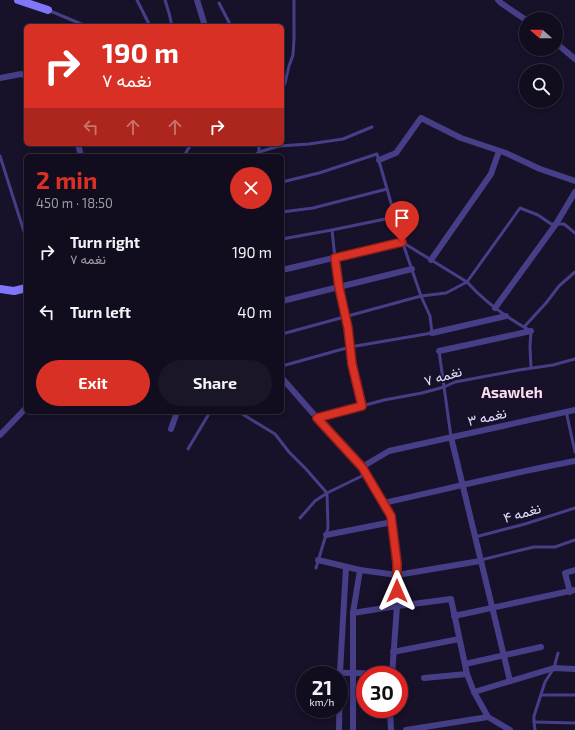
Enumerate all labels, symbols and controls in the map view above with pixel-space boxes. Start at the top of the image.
north arrow [519,12,563,56]
map controls [519,12,563,108]
text: 190 m [102,35,179,69]
icon: right [36,40,88,92]
button: search [519,64,563,108]
text: نغمه ۷ [102,69,152,91]
icon: left [80,116,102,138]
icon: ahead [122,116,144,138]
icon: ahead [164,116,186,138]
icon: right [206,116,228,138]
text: 2 min [36,165,97,194]
button: close [230,167,272,209]
text: 450 m · 18:50 [36,195,113,211]
pin [385,201,419,242]
icon: arrive [391,207,413,229]
text: Turn right [70,233,140,251]
icon: right [36,241,58,263]
text: 190 m [232,243,272,261]
text: نغمه ۷ [70,251,106,267]
icon: left [36,301,58,323]
text: Turn left [70,303,131,321]
text: 40 m [237,303,272,321]
button: Exit [36,360,150,406]
button: Share [158,360,272,406]
street label: نغمه ۷ [422,362,464,389]
district label: Asawleh [481,383,543,401]
street label: نغمه ۳ [466,404,508,429]
street label: نغمه ۴ [501,499,543,526]
position arrow [376,570,418,612]
speed limit sign: 30 [356,666,408,718]
text: 21 [312,675,332,699]
text: km/h [310,696,334,708]

